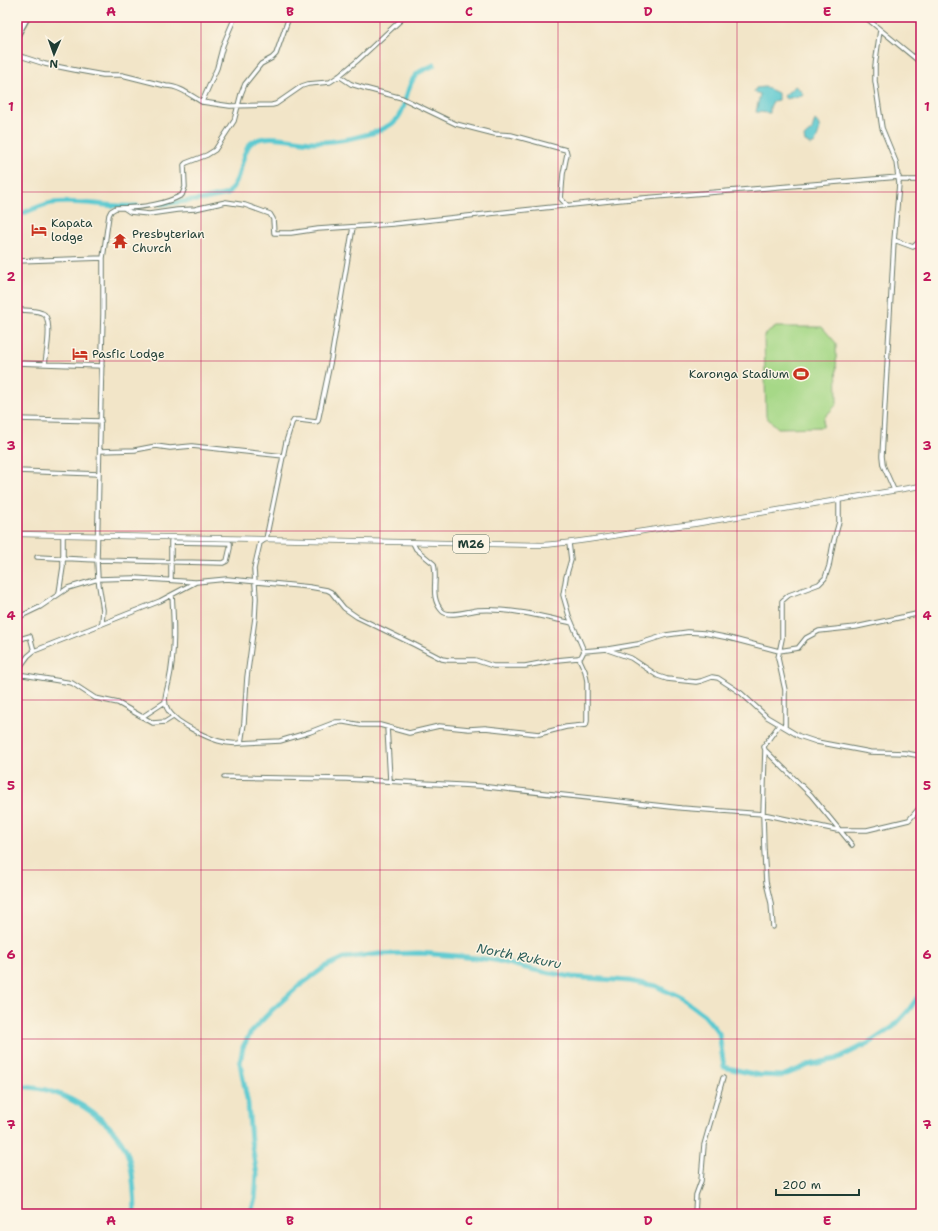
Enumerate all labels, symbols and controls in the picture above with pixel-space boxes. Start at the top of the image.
text: A [106,3,116,20]
text: B [286,3,294,20]
text: C [465,3,473,20]
text: D [643,3,653,20]
text: E [823,3,832,20]
north arrow [34,34,74,74]
text: N [49,56,58,71]
text: 1 [8,98,14,115]
text: 1 [924,98,930,115]
place label: Kapata lodge [51,215,93,245]
hotel icon: Kapata lodge [30,221,48,239]
place label: Presbyterian Church [132,226,205,256]
temple icon: Presbyterian Church [111,232,129,250]
text: 2 [6,268,16,285]
text: 2 [922,268,932,285]
hotel icon: Pasfic Lodge [71,345,89,363]
place label: Pasfic Lodge [92,346,165,362]
sports icon: Karonga Stadium [792,365,810,383]
place label: Karonga Stadium [689,366,789,382]
text: 3 [6,437,16,454]
text: 3 [922,437,932,454]
road number: M26 [453,535,489,553]
text: 4 [6,607,16,624]
text: 4 [922,607,932,624]
text: 5 [7,777,15,794]
text: 5 [923,777,931,794]
water label: North Rukuru [475,939,563,973]
text: 6 [6,946,16,963]
text: 6 [922,946,932,963]
text: 7 [6,1116,16,1133]
text: 7 [922,1116,932,1133]
scale bar [776,1171,859,1197]
text: 200 m [782,1177,821,1193]
text: A [106,1212,116,1229]
text: B [286,1212,294,1229]
text: C [465,1212,473,1229]
text: D [643,1212,653,1229]
text: E [823,1212,832,1229]

